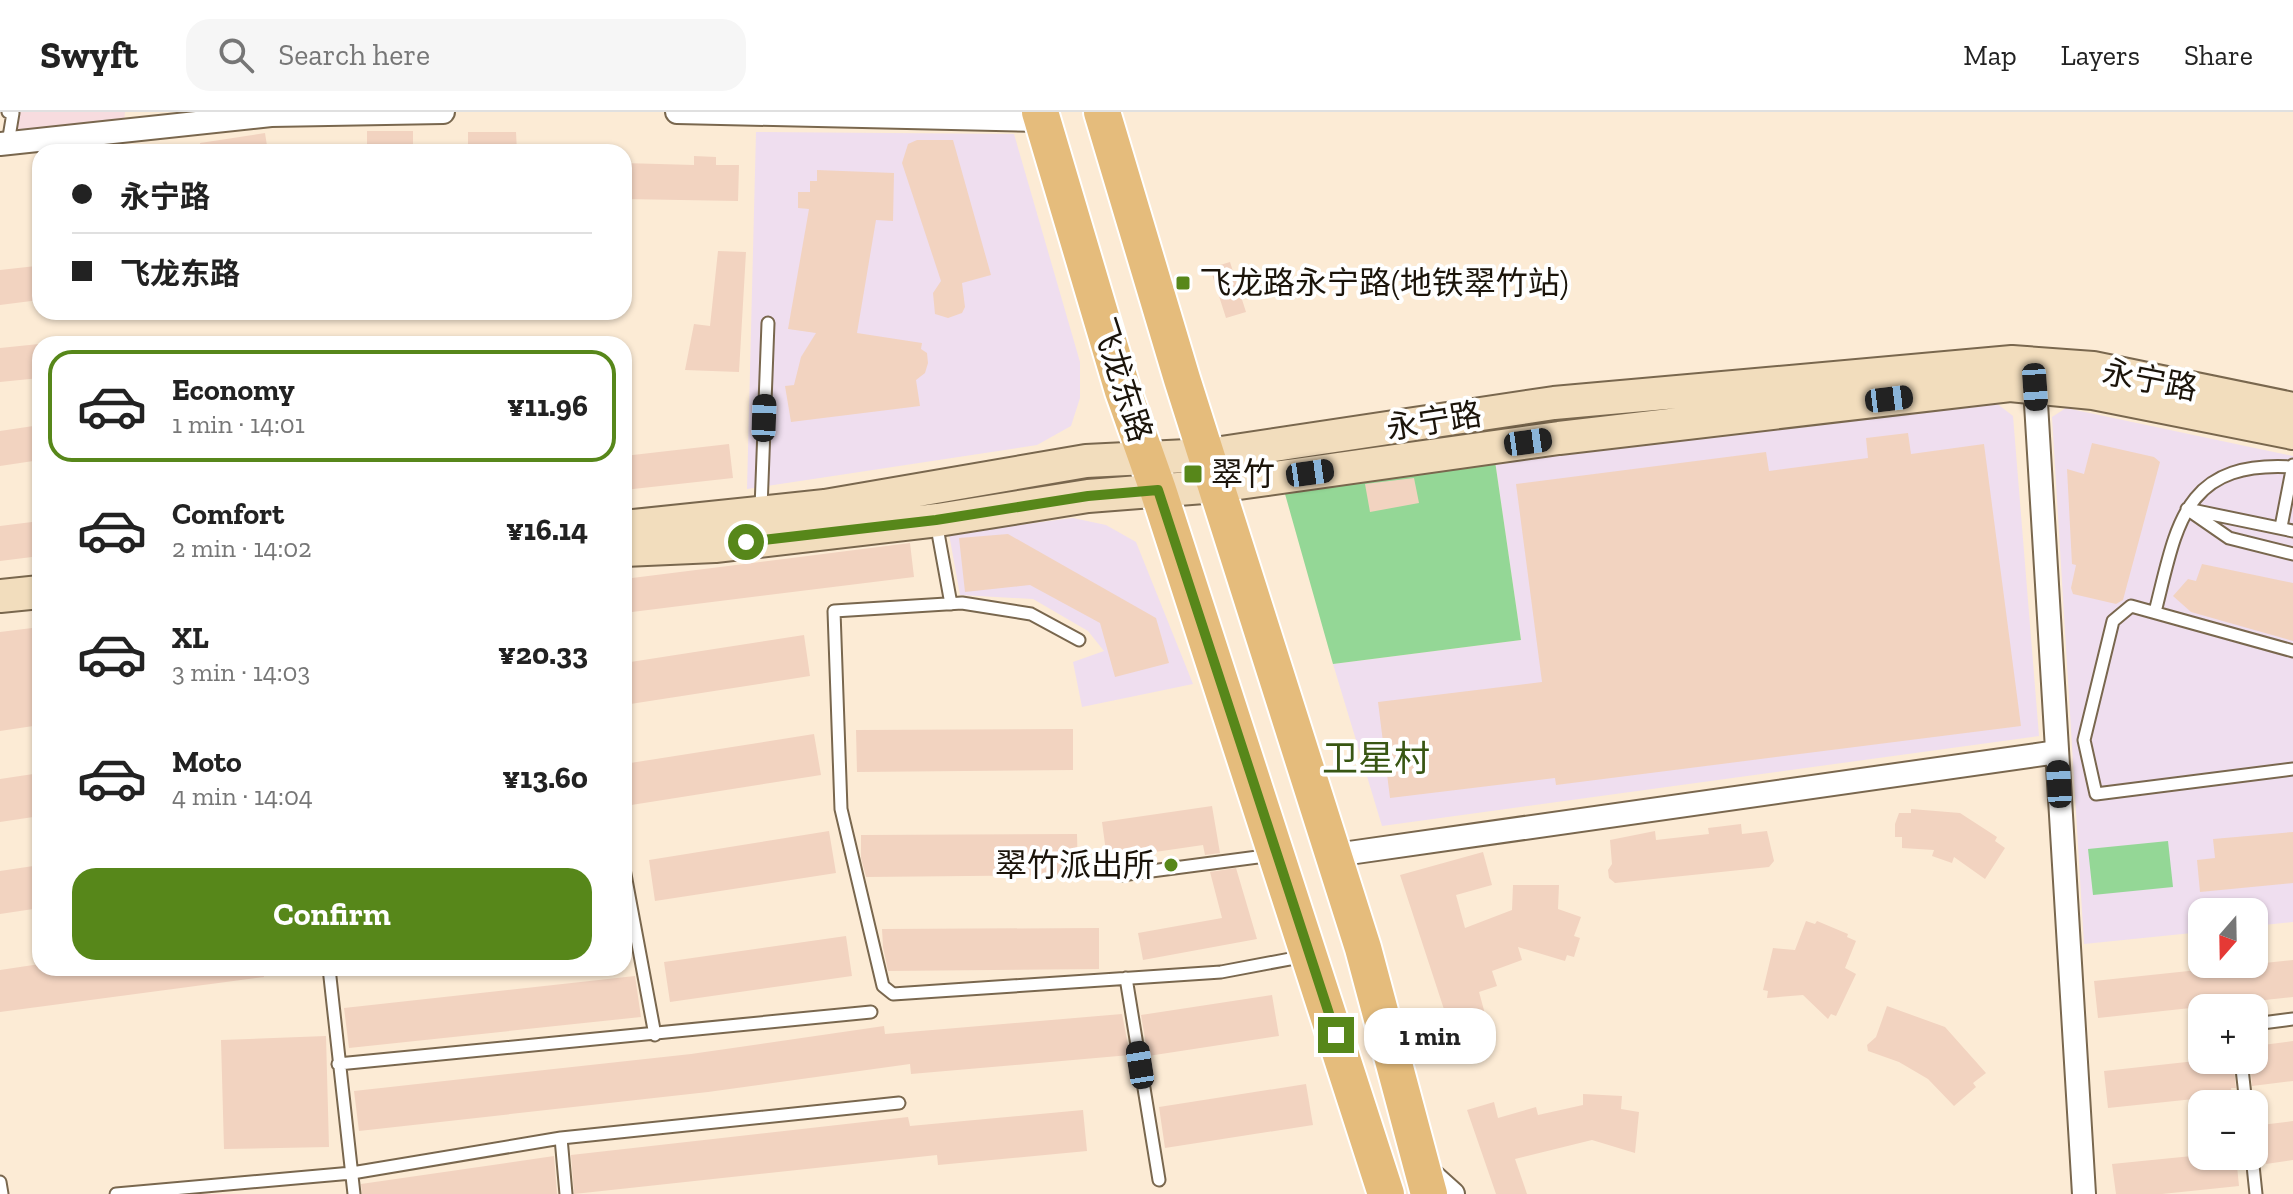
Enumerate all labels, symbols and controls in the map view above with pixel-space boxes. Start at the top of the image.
search box [186,19,746,91]
text: Swyft [40,32,138,78]
icon: search [214,33,258,77]
text: Search here [278,37,430,73]
text: Map [1963,39,2017,72]
text: Layers [2061,39,2140,72]
text: Share [2184,39,2253,72]
text: 永宁路 [120,179,210,215]
text: 飞龙东路 [120,256,240,292]
place label: 飞龙路永宁路(地铁翠竹站) [1199,264,1569,302]
marker: 飞龙路永宁路(地铁翠竹站) [1174,274,1192,292]
street label: 飞龙东路 [1084,313,1160,447]
street label: 永宁路 [2099,352,2201,408]
car [2021,362,2049,412]
icon: car [76,370,148,442]
text: Economy [172,372,295,408]
car [1864,384,1914,414]
text: ¥11.96 [507,388,588,424]
car [751,394,777,442]
street label: 永宁路 [1384,395,1484,447]
text: 1 min · 14:01 [172,408,305,440]
car [1503,427,1553,457]
place label: 翠竹 [1211,455,1275,493]
car [1285,458,1335,488]
marker: 翠竹 [1182,463,1204,485]
icon: car [76,494,148,566]
text: Comfort [172,496,284,532]
text: ¥16.14 [506,512,588,548]
route start [728,524,764,560]
text: 2 min · 14:02 [172,532,312,564]
icon: car [76,618,148,690]
text: XL [172,620,209,656]
text: ¥20.33 [498,636,588,672]
text: 3 min · 14:03 [172,656,310,688]
district label: 卫星村 [1322,737,1430,780]
icon: car [76,742,148,814]
text: Moto [172,744,242,780]
car [2046,759,2072,809]
text: ¥13.60 [502,760,588,796]
text: 4 min · 14:04 [172,780,313,812]
place label: 翠竹派出所 [995,846,1155,884]
marker: 翠竹派出所 [1162,856,1180,874]
button: Confirm [72,868,592,960]
north arrow [2188,898,2268,978]
map controls [2188,898,2268,1170]
button: + [2188,994,2268,1074]
callout: 1 min [1364,1007,1496,1063]
route end [1318,1017,1354,1053]
text: 1 min [1399,1020,1461,1052]
car [1124,1039,1156,1091]
button: − [2188,1090,2268,1170]

